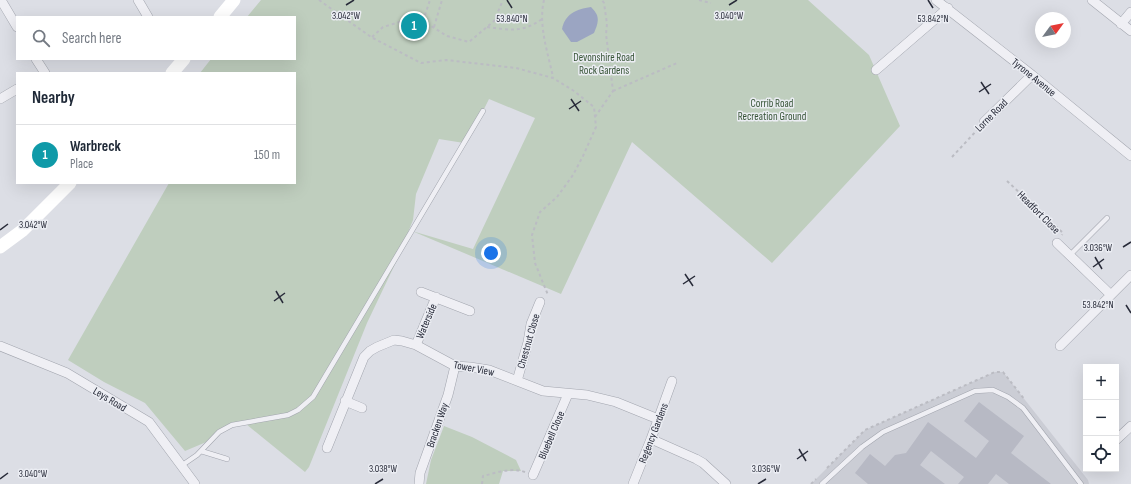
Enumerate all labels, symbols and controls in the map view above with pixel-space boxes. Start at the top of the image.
text: 3.042°W [332,10,361,22]
text: 3.040°W [715,10,744,22]
pin: 1 [401,11,427,41]
north arrow [1035,12,1071,48]
text: 53.840°N [496,13,528,25]
text: 53.842°N [917,13,949,25]
search box [16,16,296,60]
icon: search [30,27,52,49]
text: Search here [62,29,122,48]
park label: Devonshire Road Rock Gardens [573,51,635,77]
street label: Tyrone Avenue [1009,55,1059,99]
text: Nearby [32,88,75,108]
street label: Lorne Road [972,96,1011,134]
park label: Corrib Road Recreation Ground [738,97,807,123]
text: Warbreck [70,137,121,156]
text: 1 [42,147,48,163]
text: 150 m [254,147,280,163]
text: Place [70,156,93,172]
street label: Headfort Close [1015,188,1063,236]
text: 3.042°W [19,219,48,231]
text: 3.036°W [1084,242,1113,254]
your location [481,243,501,263]
text: 53.842°N [1082,299,1114,311]
street label: Waterside [413,302,440,341]
street label: Chestnut Close [514,312,543,370]
street label: Tower View [452,358,495,379]
map controls [1083,364,1119,472]
button: + [1083,364,1119,400]
street label: Leys Road [91,384,129,415]
street label: Bracken Way [424,400,451,449]
button: − [1083,400,1119,436]
street label: Regency Gardens [636,401,671,465]
street label: Bluebell Close [535,409,567,461]
button: locate [1083,436,1119,472]
text: 3.038°W [369,463,398,475]
text: 3.036°W [752,463,781,475]
text: 3.040°W [19,468,48,480]

